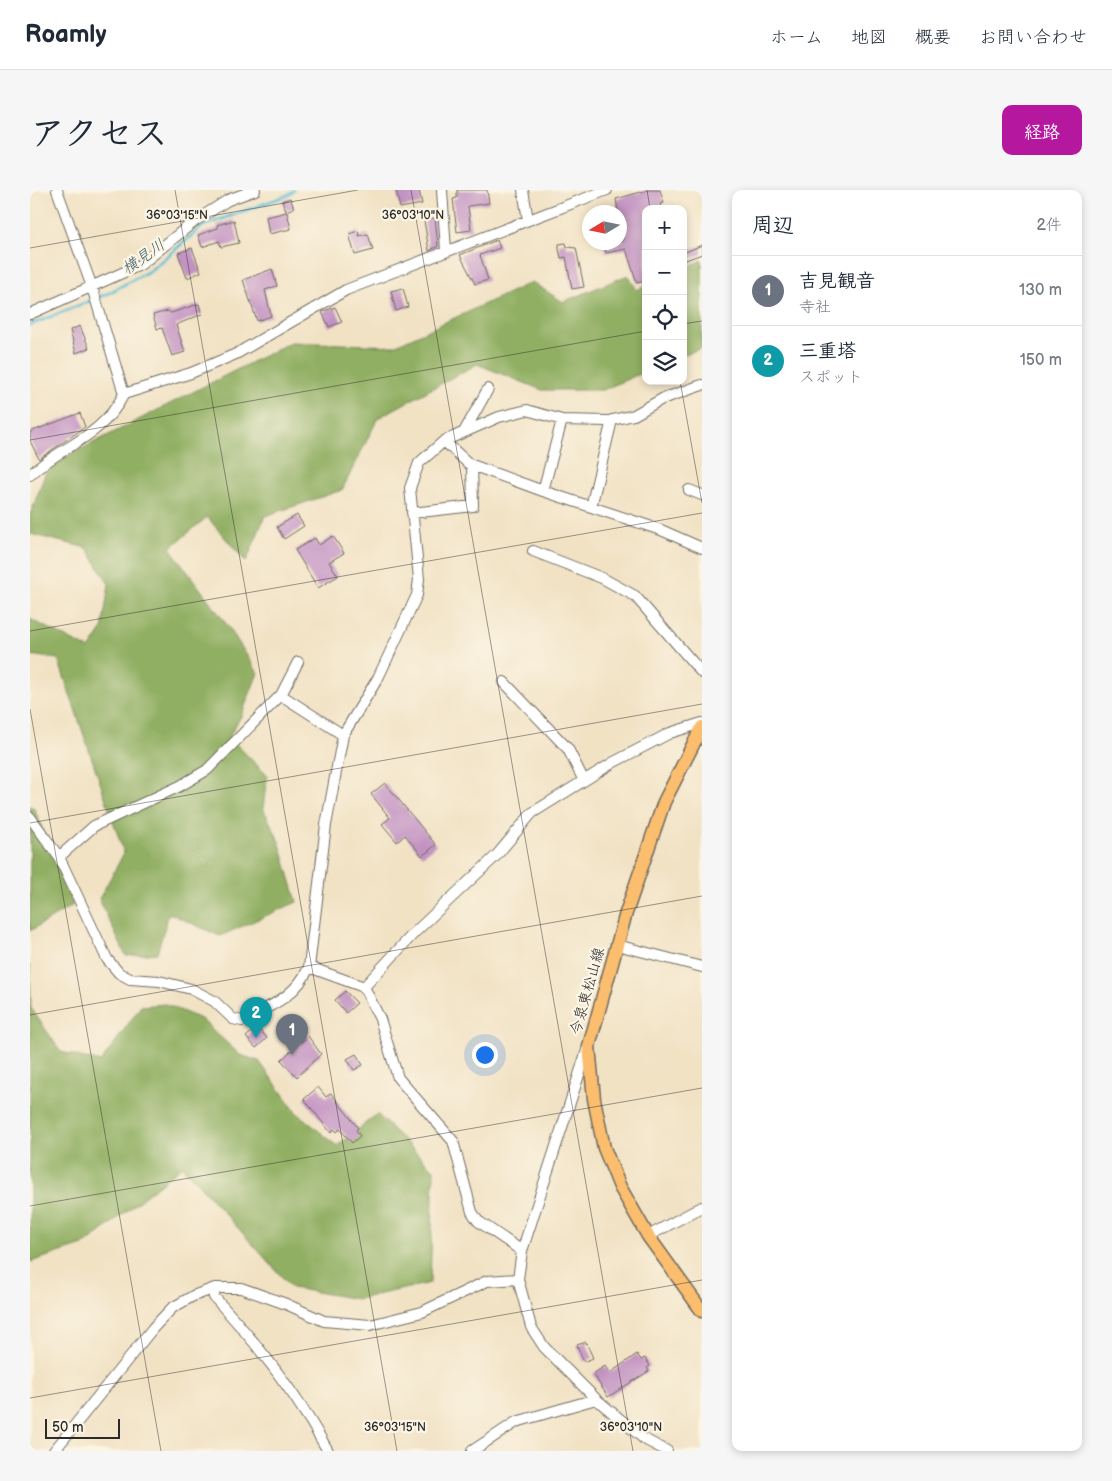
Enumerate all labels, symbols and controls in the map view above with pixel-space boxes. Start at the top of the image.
text: Roamly [25,20,106,49]
text: ホーム [770,27,823,48]
text: 地図 [851,27,887,48]
text: 概要 [915,27,951,48]
text: お問い合わせ [979,27,1087,48]
button: 経路 [1002,105,1082,155]
text: アクセス [30,113,168,156]
north arrow [582,205,627,250]
map controls [642,205,687,385]
button: + [642,205,687,250]
text: 36°03'15"N [146,208,208,223]
text: 36°03'10"N [382,208,444,223]
text: 周辺 [752,213,794,238]
text: 2件 [1037,216,1062,235]
water label: 横見川 [119,236,169,279]
button: − [642,250,687,295]
text: 吉見観音 [799,270,875,293]
text: 1 [765,281,771,300]
text: 130 m [1019,281,1062,300]
button: locate [642,295,687,340]
text: 寺社 [799,298,831,317]
button: layers [642,340,687,385]
text: 三重塔 [799,340,856,363]
text: 2 [763,351,773,370]
text: 150 m [1020,351,1062,370]
text: スポット [799,368,863,387]
street label: 今泉東松山線 [566,945,609,1037]
pin: 2 [240,997,272,1038]
pin: 1 [276,1014,308,1055]
your location [472,1042,498,1068]
scale bar [45,1416,120,1439]
text: 50 m [52,1419,84,1436]
text: 36°03'15"N [364,1420,426,1435]
text: 36°03'10"N [600,1420,662,1435]

